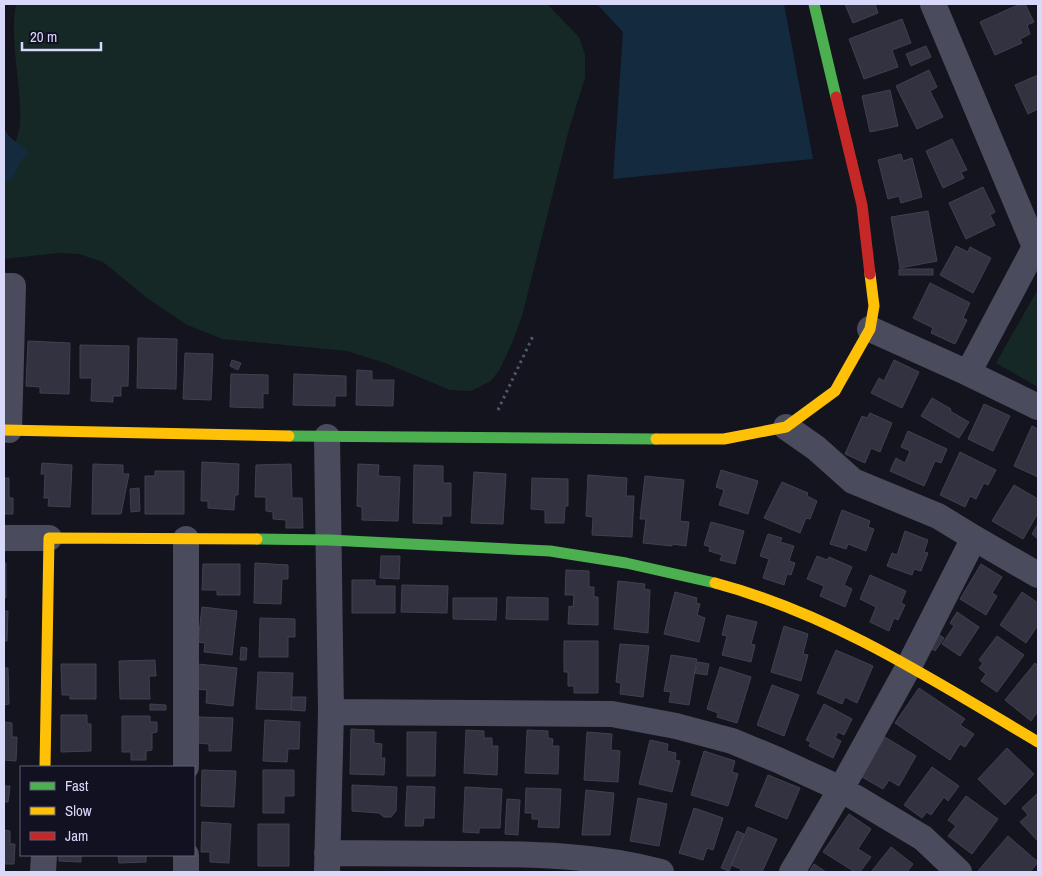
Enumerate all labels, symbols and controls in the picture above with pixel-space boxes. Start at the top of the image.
scale bar [22,20,101,52]
text: 20 m [30,26,57,47]
legend [20,766,195,856]
text: Fast [65,775,89,796]
text: Slow [65,800,92,821]
text: Jam [65,825,88,846]

